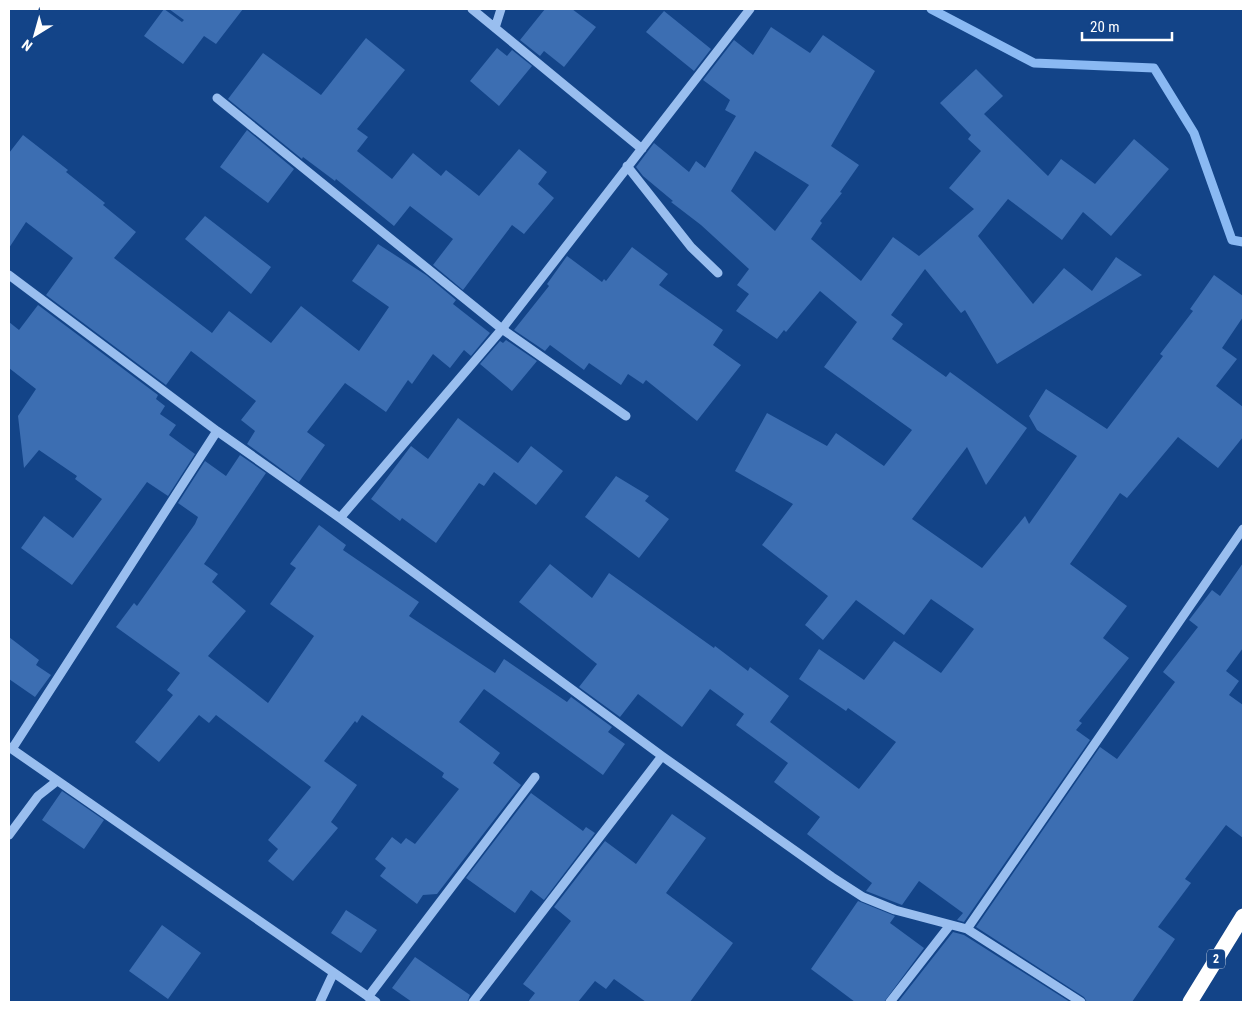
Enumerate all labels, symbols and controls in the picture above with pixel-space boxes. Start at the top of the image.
north arrow [10,10,60,60]
scale bar [1082,10,1172,42]
text: 20 m [1090,18,1120,36]
text: N [19,36,35,54]
road number: 2 [1207,950,1225,969]

